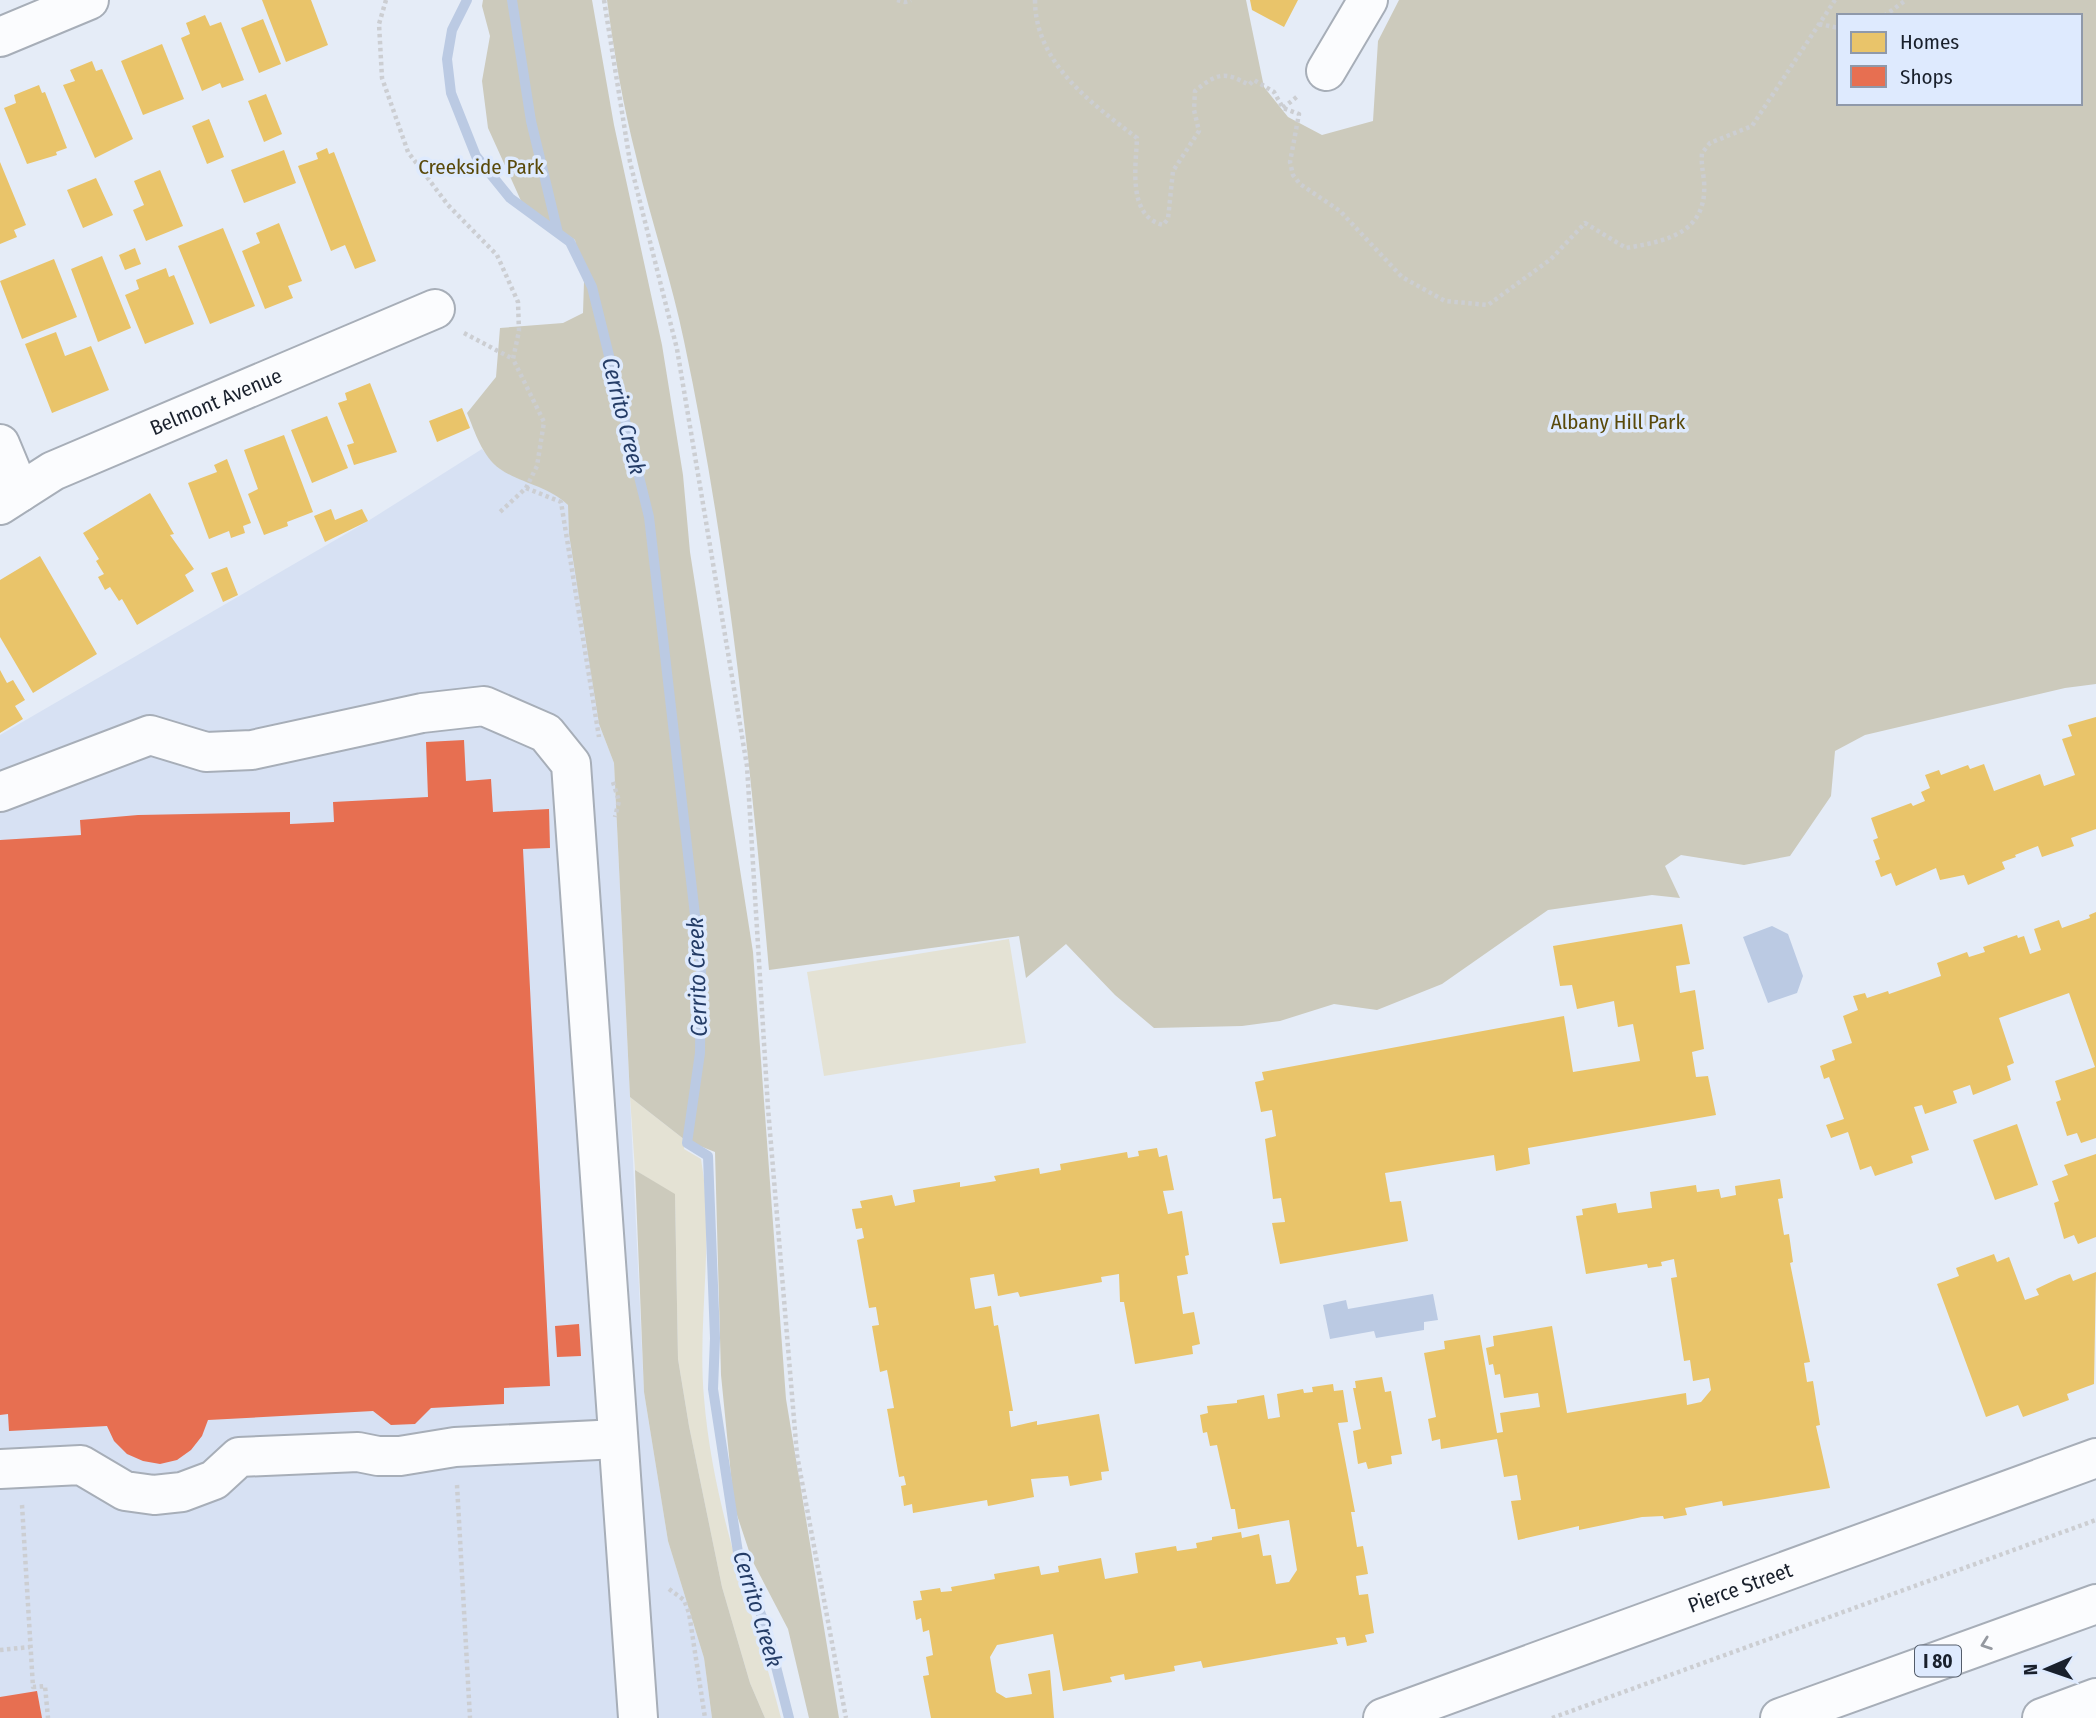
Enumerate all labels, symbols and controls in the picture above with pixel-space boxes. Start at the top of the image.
legend [1837,14,2082,105]
text: Homes [1900,29,1959,55]
text: Shops [1900,64,1953,90]
park label: Creekside Park [418,154,544,180]
water label: Cerrito Creek [596,354,652,478]
street label: Belmont Avenue [146,362,286,441]
park label: Albany Hill Park [1551,409,1685,435]
water label: Cerrito Creek [681,917,713,1037]
water label: Cerrito Creek [727,1548,789,1670]
street label: Pierce Street [1684,1557,1796,1619]
north arrow [2012,1634,2082,1704]
one-way arrow [1980,1635,1992,1649]
road number: I 80 [1915,1646,1961,1676]
text: N [2019,1663,2042,1676]

